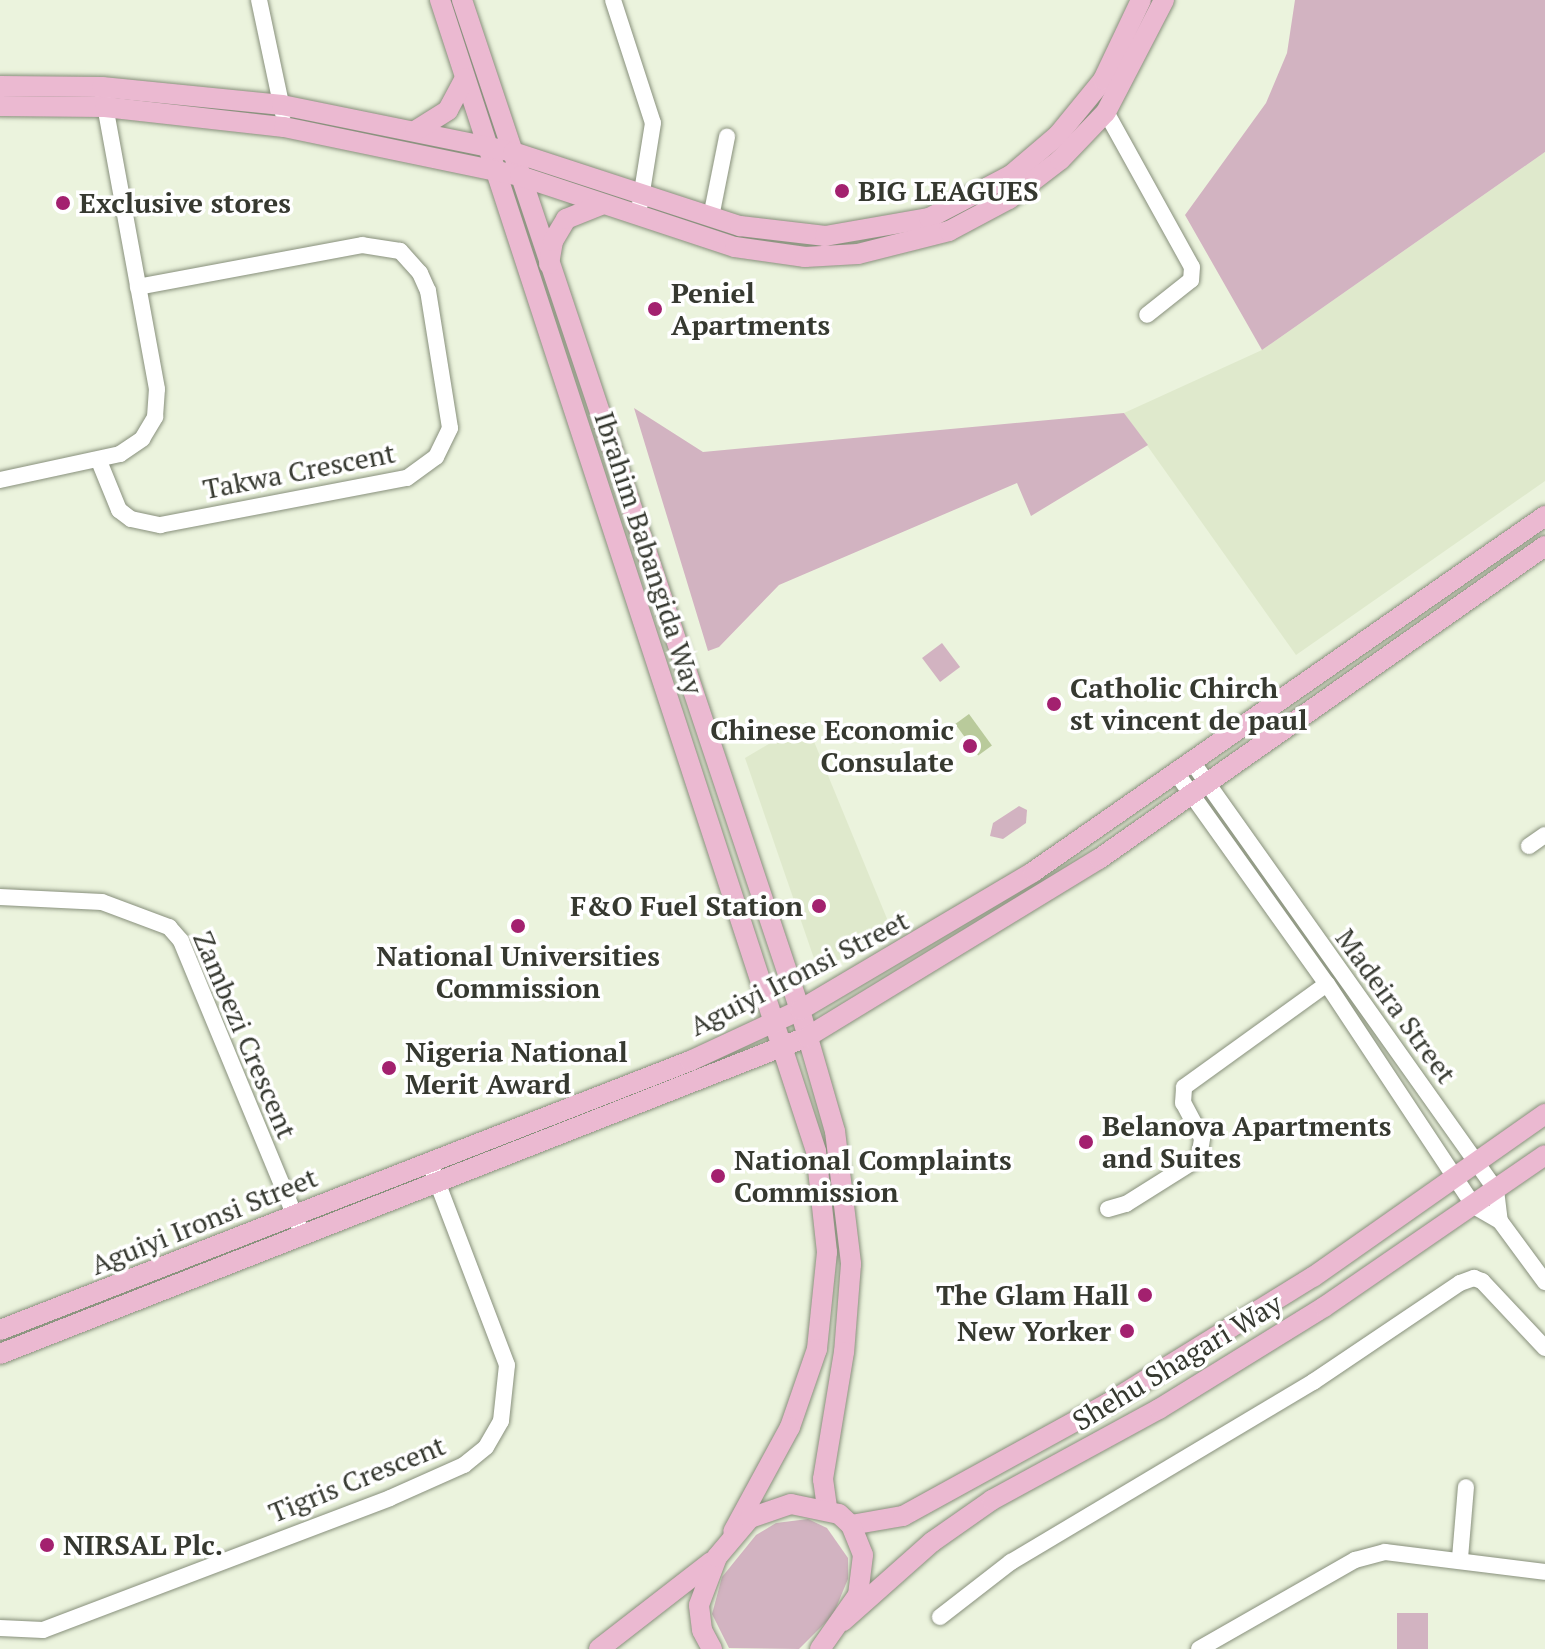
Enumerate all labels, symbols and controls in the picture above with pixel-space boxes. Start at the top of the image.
place label: BIG LEAGUES [858,174,1039,208]
marker: BIG LEAGUES [833,182,851,200]
place label: Exclusive stores [79,186,291,220]
marker: Exclusive stores [54,194,72,212]
place label: Peniel Apartments [671,276,830,342]
marker: Peniel Apartments [646,300,664,318]
street label: Ibrahim Babangida Way [587,407,711,699]
street label: Takwa Crescent [200,436,398,506]
place label: Catholic Chirch st vincent de paul [1070,671,1307,737]
marker: Catholic Chirch st vincent de paul [1045,695,1063,713]
place label: Chinese Economic Consulate [710,713,954,779]
marker: Chinese Economic Consulate [961,737,979,755]
place label: F&O Fuel Station [570,889,803,923]
marker: F&O Fuel Station [810,897,828,915]
street label: Aguiyi Ironsi Street [684,903,914,1043]
marker: National Universities Commission [509,917,527,935]
street label: Madeira Street [1329,922,1463,1090]
street label: Zambezi Crescent [186,926,304,1144]
place label: National Universities Commission [376,939,660,1005]
place label: Nigeria National Merit Award [405,1035,628,1101]
marker: Nigeria National Merit Award [380,1059,398,1077]
place label: Belanova Apartments and Suites [1102,1109,1392,1175]
marker: Belanova Apartments and Suites [1077,1133,1095,1151]
place label: National Complaints Commission [734,1143,1012,1209]
street label: Aguiyi Ironsi Street [86,1160,322,1282]
marker: National Complaints Commission [709,1167,727,1185]
place label: The Glam Hall [936,1278,1129,1312]
street label: Shehu Shagari Way [1066,1286,1288,1438]
marker: The Glam Hall [1136,1286,1154,1304]
place label: New Yorker [957,1314,1111,1348]
marker: New Yorker [1118,1322,1136,1340]
street label: Tigris Crescent [264,1428,450,1530]
place label: NIRSAL Plc. [63,1528,223,1562]
marker: NIRSAL Plc. [38,1536,56,1554]

